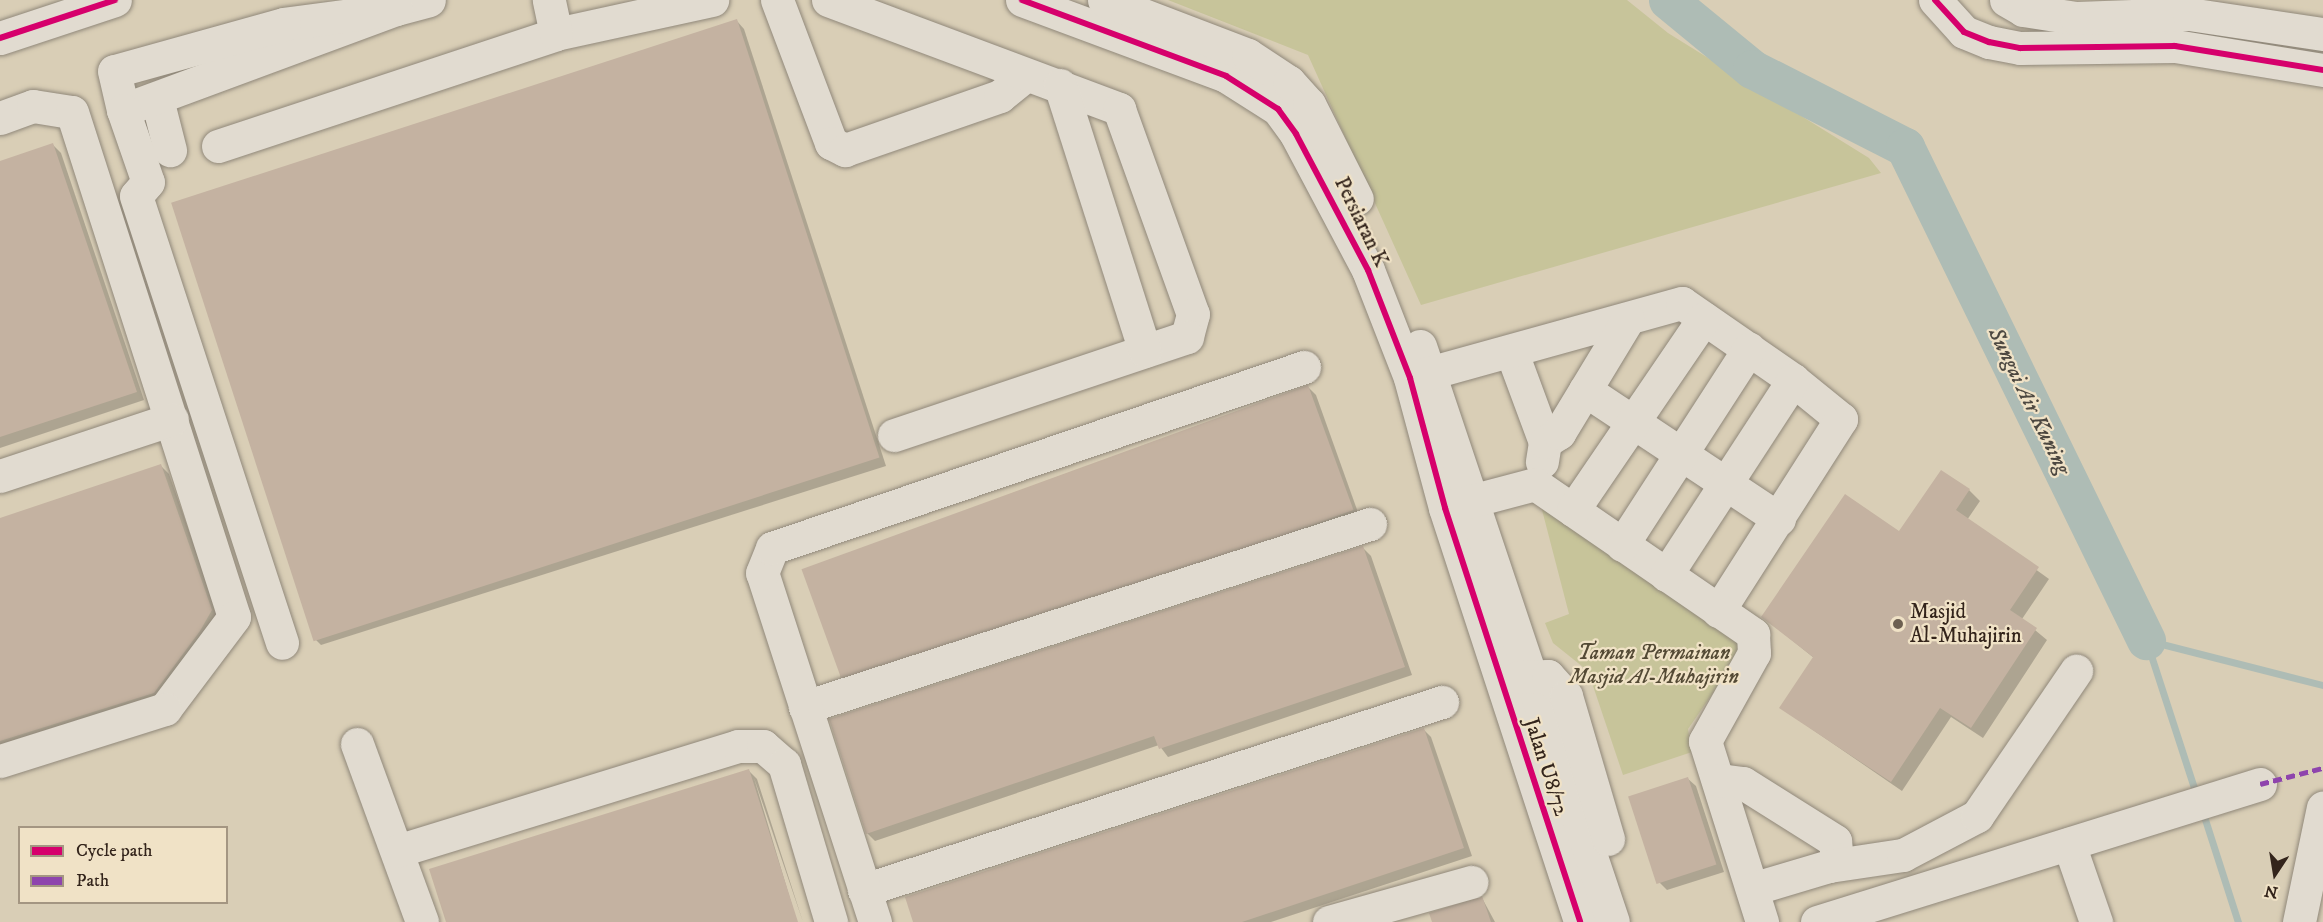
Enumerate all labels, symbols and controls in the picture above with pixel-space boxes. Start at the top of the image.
street label: Persiaran K [1328,173,1394,271]
water label: Sungai Air Kuning [1982,323,2076,479]
place label: Masjid Al-Muhajirin [1910,599,2022,649]
marker: Masjid Al-Muhajirin [1891,617,1905,631]
park label: Taman Permainan Masjid Al-Muhajirin [1569,640,1739,690]
street label: Jalan U8/72 [1518,715,1574,819]
legend [18,826,228,904]
text: Cycle path [76,840,153,862]
north arrow [2245,844,2305,904]
text: Path [76,870,109,892]
text: N [2263,880,2280,903]

